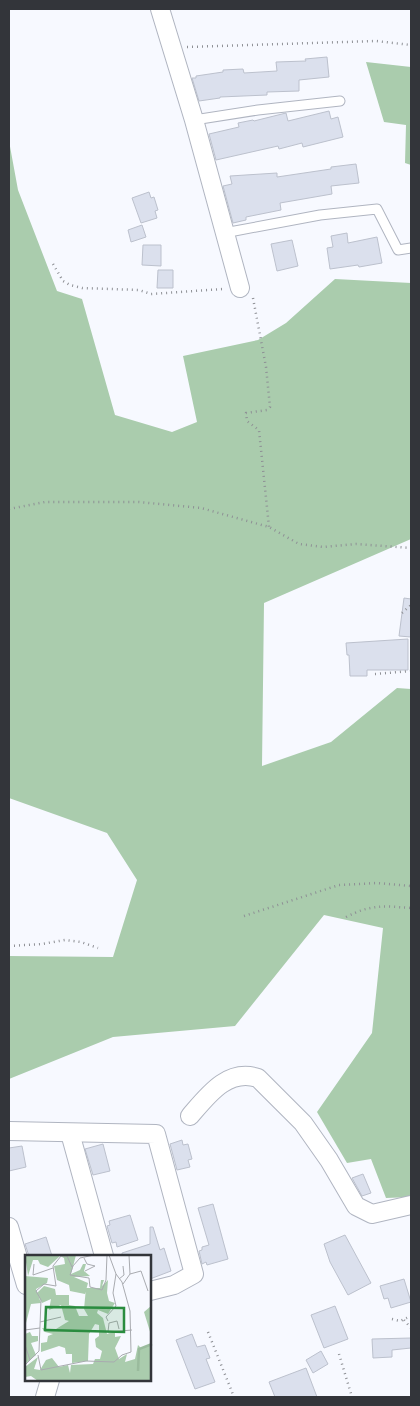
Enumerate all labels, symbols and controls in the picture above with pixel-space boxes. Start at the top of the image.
inset map [25,1255,151,1381]

